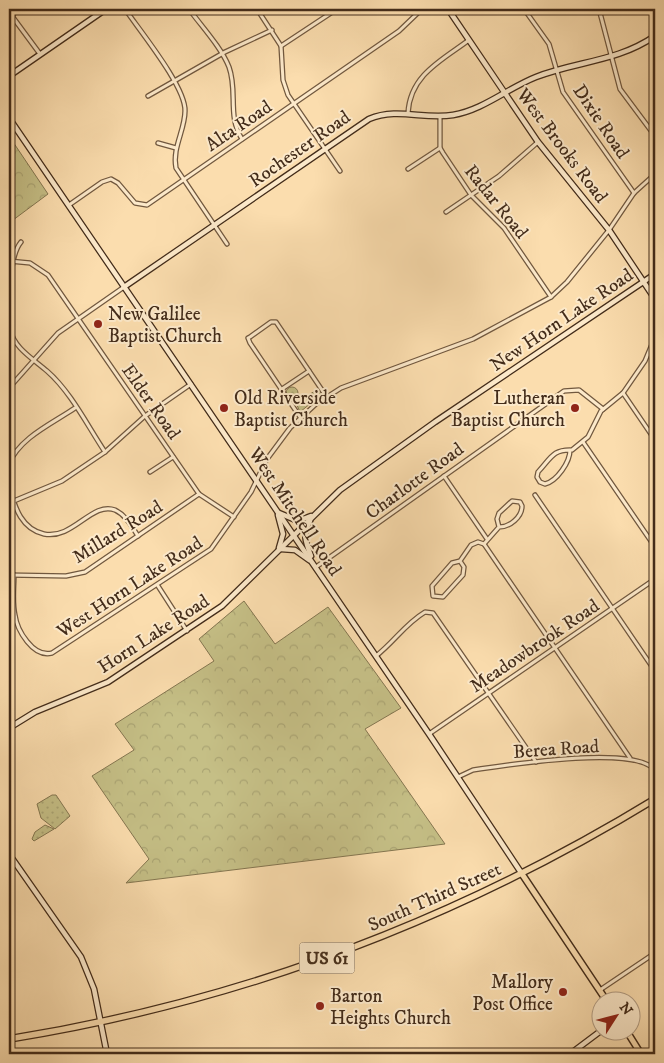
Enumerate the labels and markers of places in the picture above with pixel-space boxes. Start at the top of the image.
place label: New Galilee Baptist Church [108,303,222,348]
marker: New Galilee Baptist Church [92,318,104,330]
place label: Old Riverside Baptist Church [234,387,348,432]
place label: Lutheran Baptist Church [451,387,565,432]
marker: Old Riverside Baptist Church [218,402,230,414]
marker: Lutheran Baptist Church [569,402,581,414]
place label: Mallory Post Office [472,971,554,1016]
place label: Barton Heights Church [330,985,451,1030]
marker: Mallory Post Office [557,986,569,998]
marker: Barton Heights Church [314,1000,326,1012]

